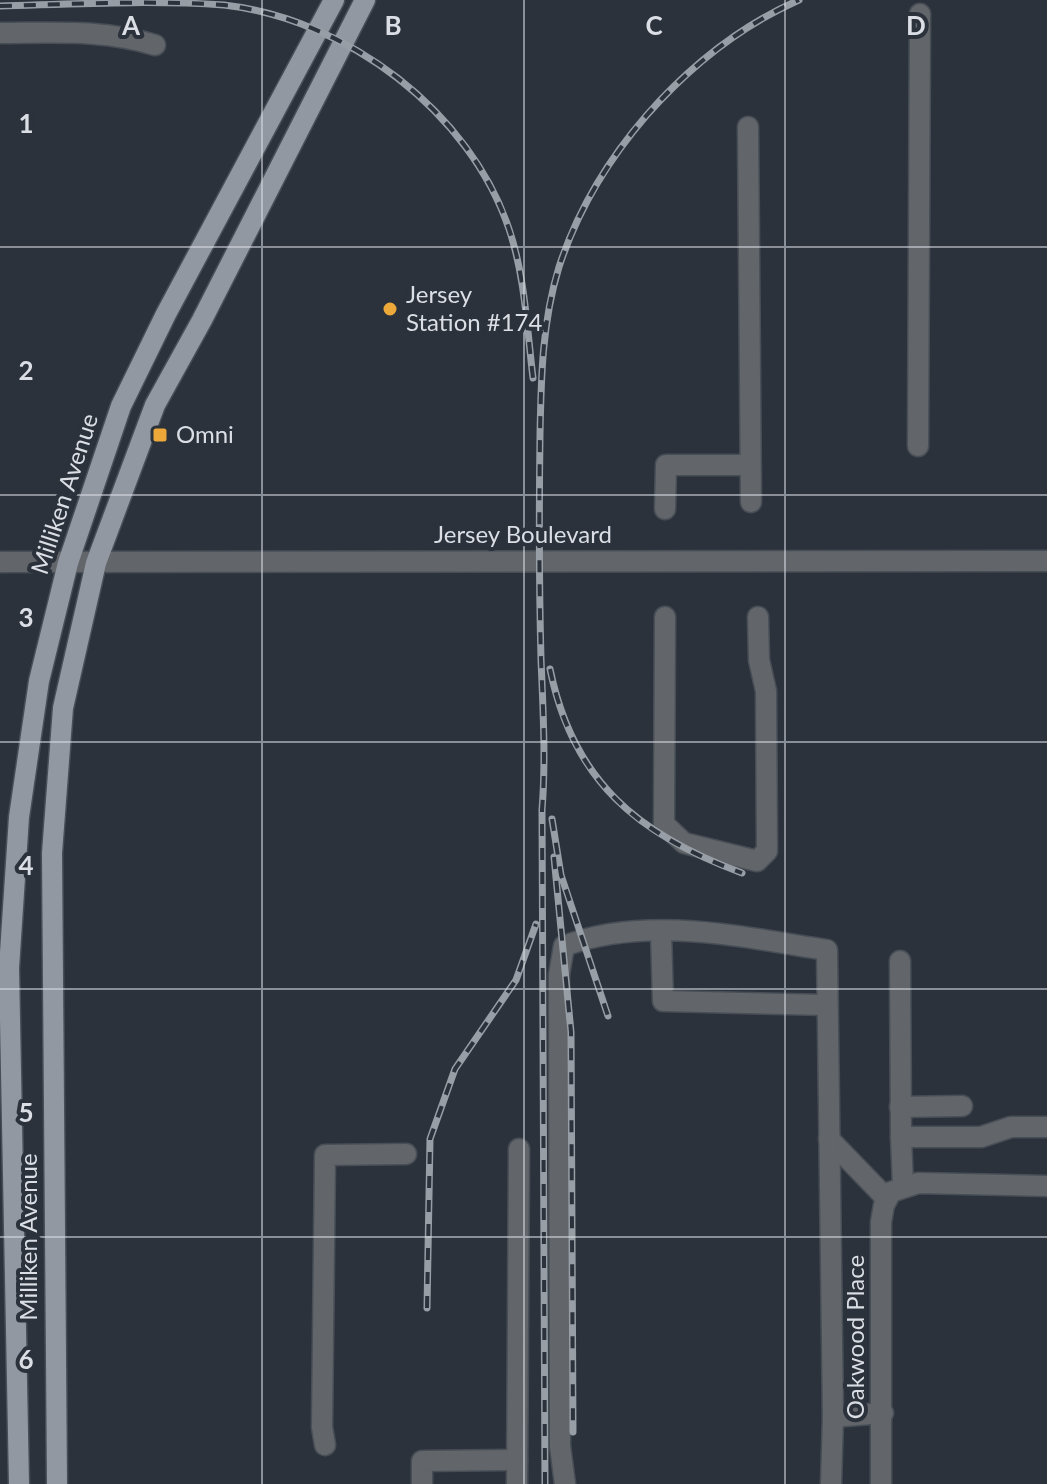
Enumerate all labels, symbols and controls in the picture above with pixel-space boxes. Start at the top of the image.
text: A [121,9,141,41]
text: B [384,9,402,41]
text: C [645,9,663,41]
text: D [906,9,926,41]
text: 1 [18,107,34,139]
place label: Jersey Station #174 [406,279,543,336]
marker: Jersey Station #174 [381,300,399,318]
text: 2 [18,354,34,386]
street label: Milliken Avenue [24,409,103,578]
place label: Omni [176,419,234,448]
marker: Omni [151,426,169,444]
street label: Jersey Boulevard [434,519,612,548]
text: 3 [18,601,34,633]
text: 4 [18,849,34,881]
text: 5 [18,1096,34,1128]
street label: Milliken Avenue [13,1153,42,1321]
street label: Oakwood Place [840,1255,869,1419]
text: 6 [18,1343,34,1375]

